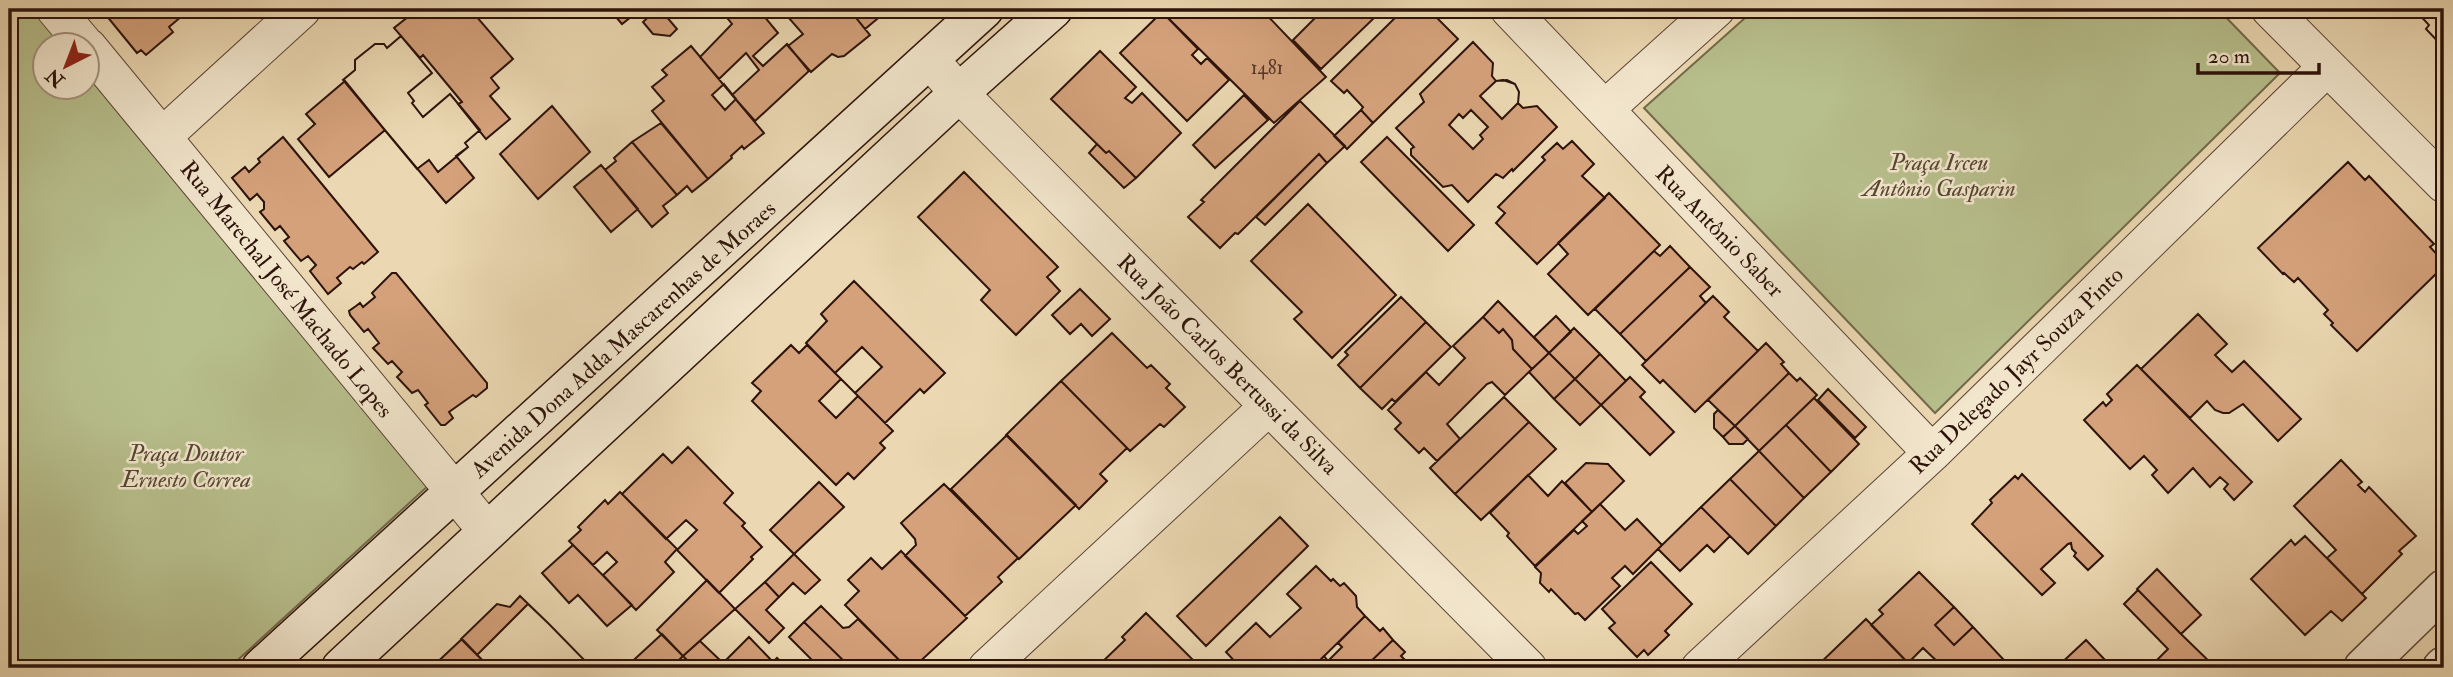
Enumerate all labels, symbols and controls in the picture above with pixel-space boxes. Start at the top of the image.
north arrow [32,32,102,102]
scale bar [2198,32,2318,76]
text: 20 m [2208,43,2250,70]
house number: 1481 [1251,56,1283,80]
text: N [40,63,70,93]
park label: Praça Irceu Antônio Gasparin [1859,148,2016,203]
street label: Rua Marechal José Machado Lopes [173,155,399,424]
street label: Rua Antônio Saber [1649,159,1790,304]
street label: Avenida Dona Adda Mascarenhas de Moraes [464,194,782,485]
street label: Rua João Carlos Bertussi da Silva [1111,248,1345,481]
street label: Rua Delegado Jayr Souza Pinto [1903,260,2130,480]
park label: Praça Doutor Ernesto Correa [119,439,251,494]

